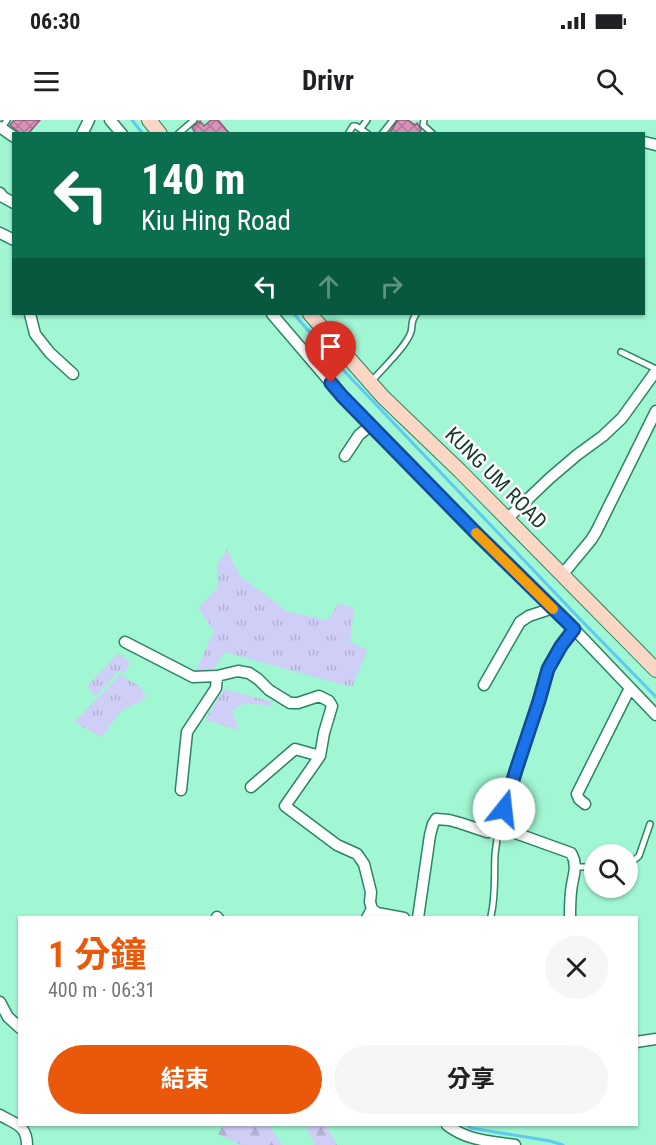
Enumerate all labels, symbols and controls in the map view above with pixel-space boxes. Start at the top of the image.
text: 06:30 [30,9,81,34]
icon: menu [30,65,63,98]
text: Drivr [302,65,354,97]
icon: search [593,65,626,98]
text: 140 m [141,155,246,204]
icon: left [42,156,120,234]
text: Kiu Hing Road [141,205,291,237]
icon: left [249,270,282,303]
icon: ahead [312,270,345,303]
icon: right [375,270,408,303]
pin [305,321,356,383]
icon: arrive [314,330,347,363]
street label: KUNG UM ROAD [440,422,552,534]
position arrow [472,777,536,841]
map controls [584,844,638,898]
button: search [584,844,638,898]
text: 1 分鐘 [48,934,147,976]
button: close [545,936,608,999]
text: 400 m · 06:31 [48,978,155,1002]
button: 結束 [48,1045,322,1114]
button: 分享 [334,1045,608,1114]

